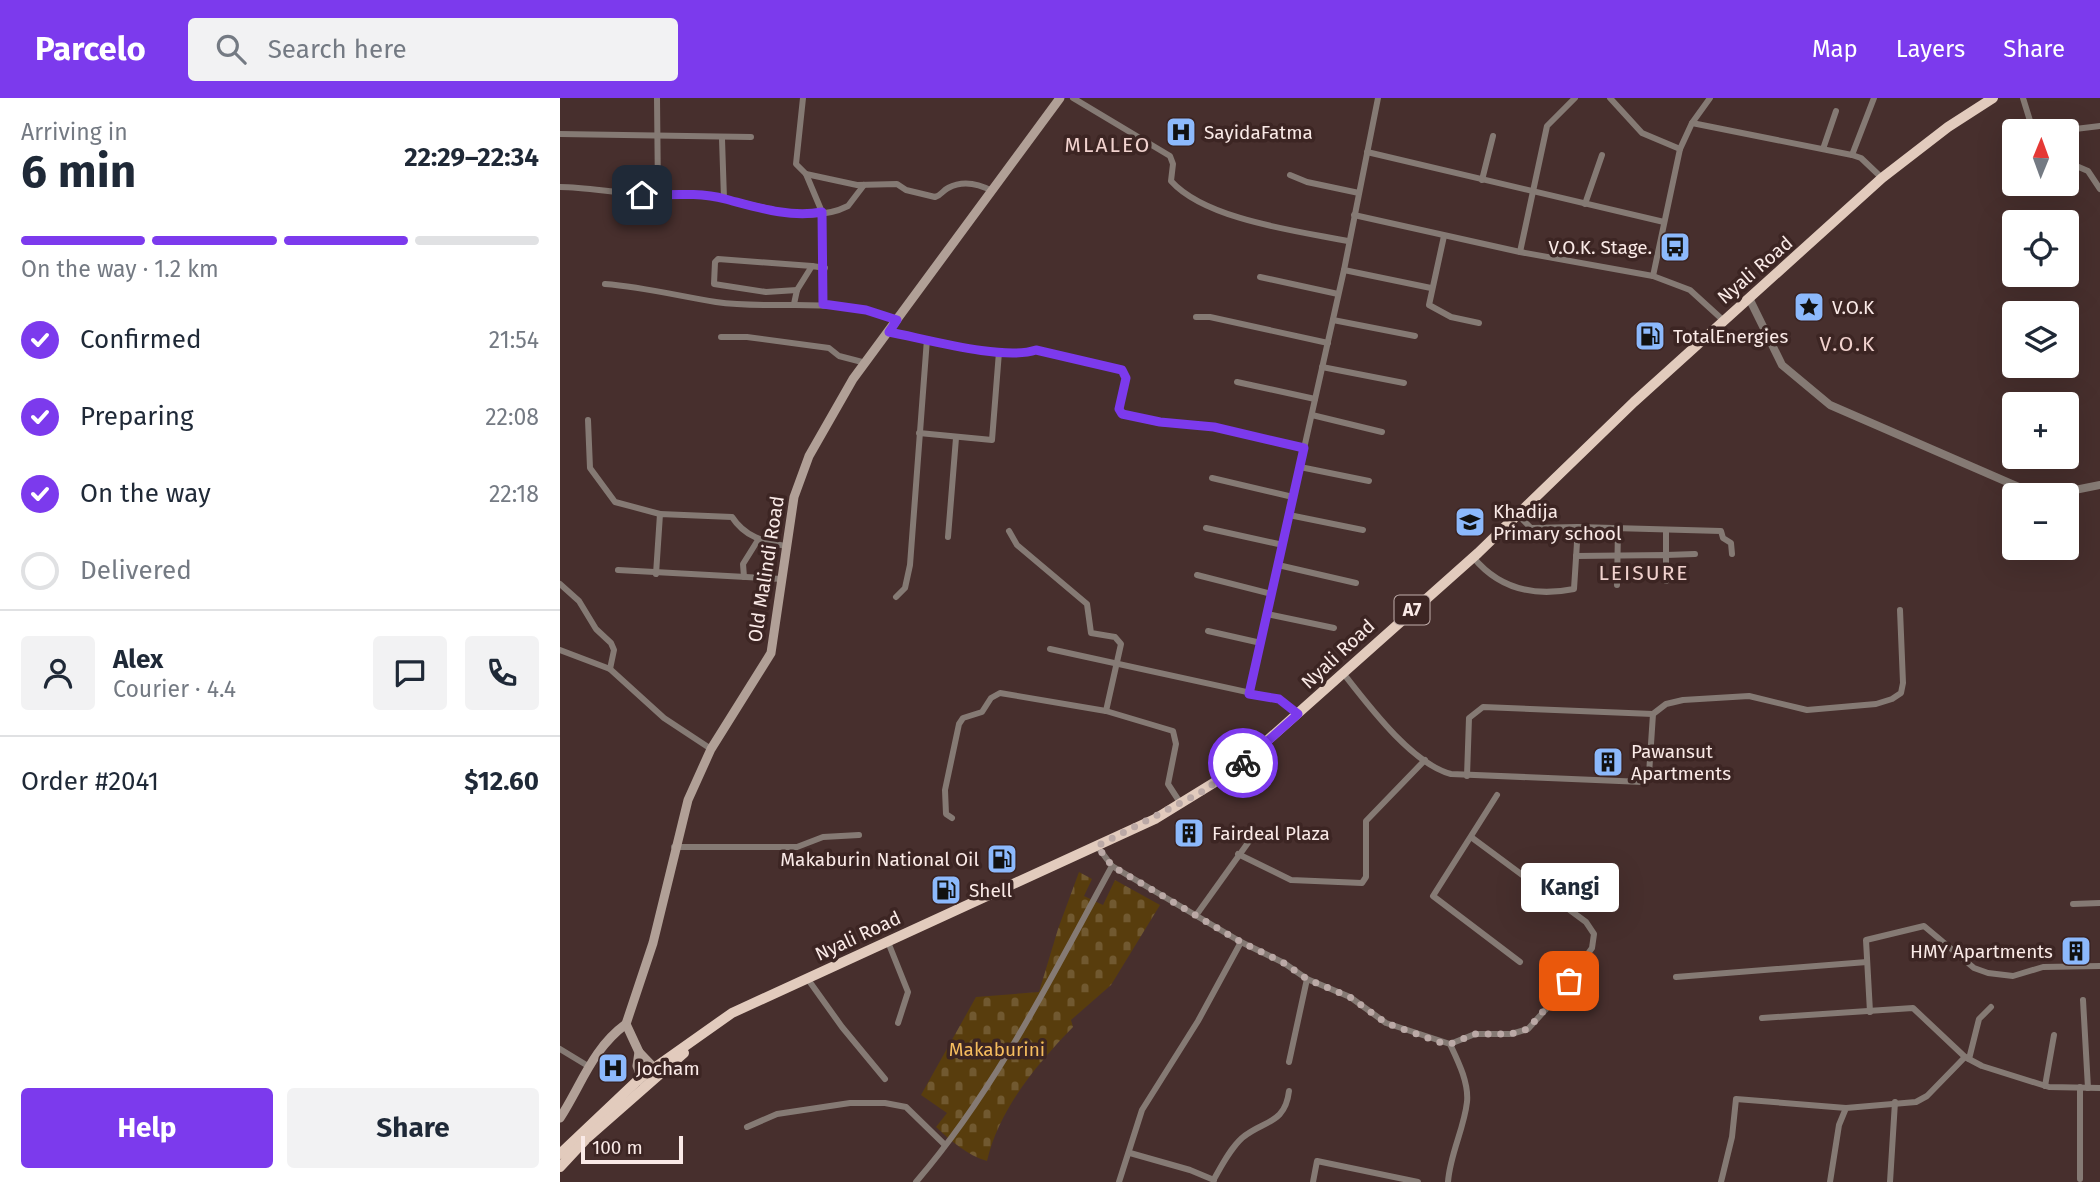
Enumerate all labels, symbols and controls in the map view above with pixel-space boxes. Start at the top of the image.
search box [188,18,678,81]
text: Parcelo [35,29,146,69]
icon: search [212,30,250,68]
text: Search here [268,34,407,65]
text: Map [1812,35,1858,63]
text: Layers [1896,35,1965,63]
text: Share [2003,35,2065,63]
hospital icon: SayidaFatma [1164,115,1198,149]
text: Arriving in [21,118,128,146]
north arrow [2002,119,2079,196]
map controls [2002,119,2079,560]
place label: SayidaFatma [1204,121,1313,144]
district label: MLALEO [1065,132,1151,158]
text: 22:29–22:34 [404,142,539,173]
text: 6 min [21,144,136,199]
pin [612,165,672,225]
icon: home [623,176,661,214]
button: locate [2002,210,2079,287]
bus stop icon: V.O.K. Stage. [1658,230,1692,264]
street label: Nyali Road [1713,231,1797,309]
place label: V.O.K. Stage. [1549,236,1652,259]
text: On the way · 1.2 km [21,255,219,283]
place icon: V.O.K [1792,290,1826,324]
place label: V.O.K [1832,296,1875,319]
button: layers [2002,301,2079,378]
fuel station icon: TotalEnergies [1633,319,1667,353]
icon: check [21,321,59,359]
text: Confirmed [80,324,201,355]
place label: TotalEnergies [1673,325,1788,348]
text: 21:54 [489,326,539,354]
district label: V.O.K [1820,331,1876,357]
button: + [2002,392,2079,469]
icon: check [21,398,59,436]
text: Preparing [80,401,193,432]
text: 22:08 [485,403,539,431]
icon: check [21,475,59,513]
text: On the way [80,478,211,509]
text: 22:18 [489,480,539,508]
button: − [2002,483,2079,560]
street label: Old Malindi Road [743,494,789,644]
place label: Khadija Primary school [1493,500,1622,545]
school or university icon: Khadija Primary school [1453,505,1487,539]
text: Delivered [80,555,192,586]
district label: LEISURE [1598,560,1690,586]
road number: A7 [1394,596,1430,624]
street label: Nyali Road [1297,614,1379,694]
button: person [21,636,95,710]
button: chat [373,636,447,710]
button: phone [465,636,539,710]
text: Alex [113,644,163,675]
text: Courier · 4.4 [113,675,236,703]
courier [1208,728,1278,798]
place label: Pawansut Apartments [1631,740,1731,785]
icon: bike [1224,744,1262,782]
building icon: Pawansut Apartments [1591,745,1625,779]
text: Order #2041 [21,766,159,797]
text: $12.60 [464,766,539,797]
building icon: Fairdeal Plaza [1172,816,1206,850]
place label: Fairdeal Plaza [1212,822,1330,845]
fuel station icon: Makaburin National Oil [985,842,1019,876]
place label: Makaburin National Oil [780,848,979,871]
callout: Kangi [1520,862,1618,911]
fuel station icon: Shell [929,873,963,907]
text: Kangi [1540,873,1600,901]
place label: Shell [969,879,1012,902]
street label: Nyali Road [811,906,905,966]
building icon: HMY Apartments [2059,934,2093,968]
place label: HMY Apartments [1910,940,2053,963]
pin [1539,951,1599,1011]
icon: bag [1550,962,1588,1000]
park label: Makaburini [949,1038,1045,1061]
hospital icon: Jocham [596,1051,630,1085]
place label: Jocham [636,1057,700,1080]
button: Help [21,1088,273,1168]
button: Share [287,1088,539,1168]
scale bar [581,1133,682,1165]
text: 100 m [592,1136,643,1159]

